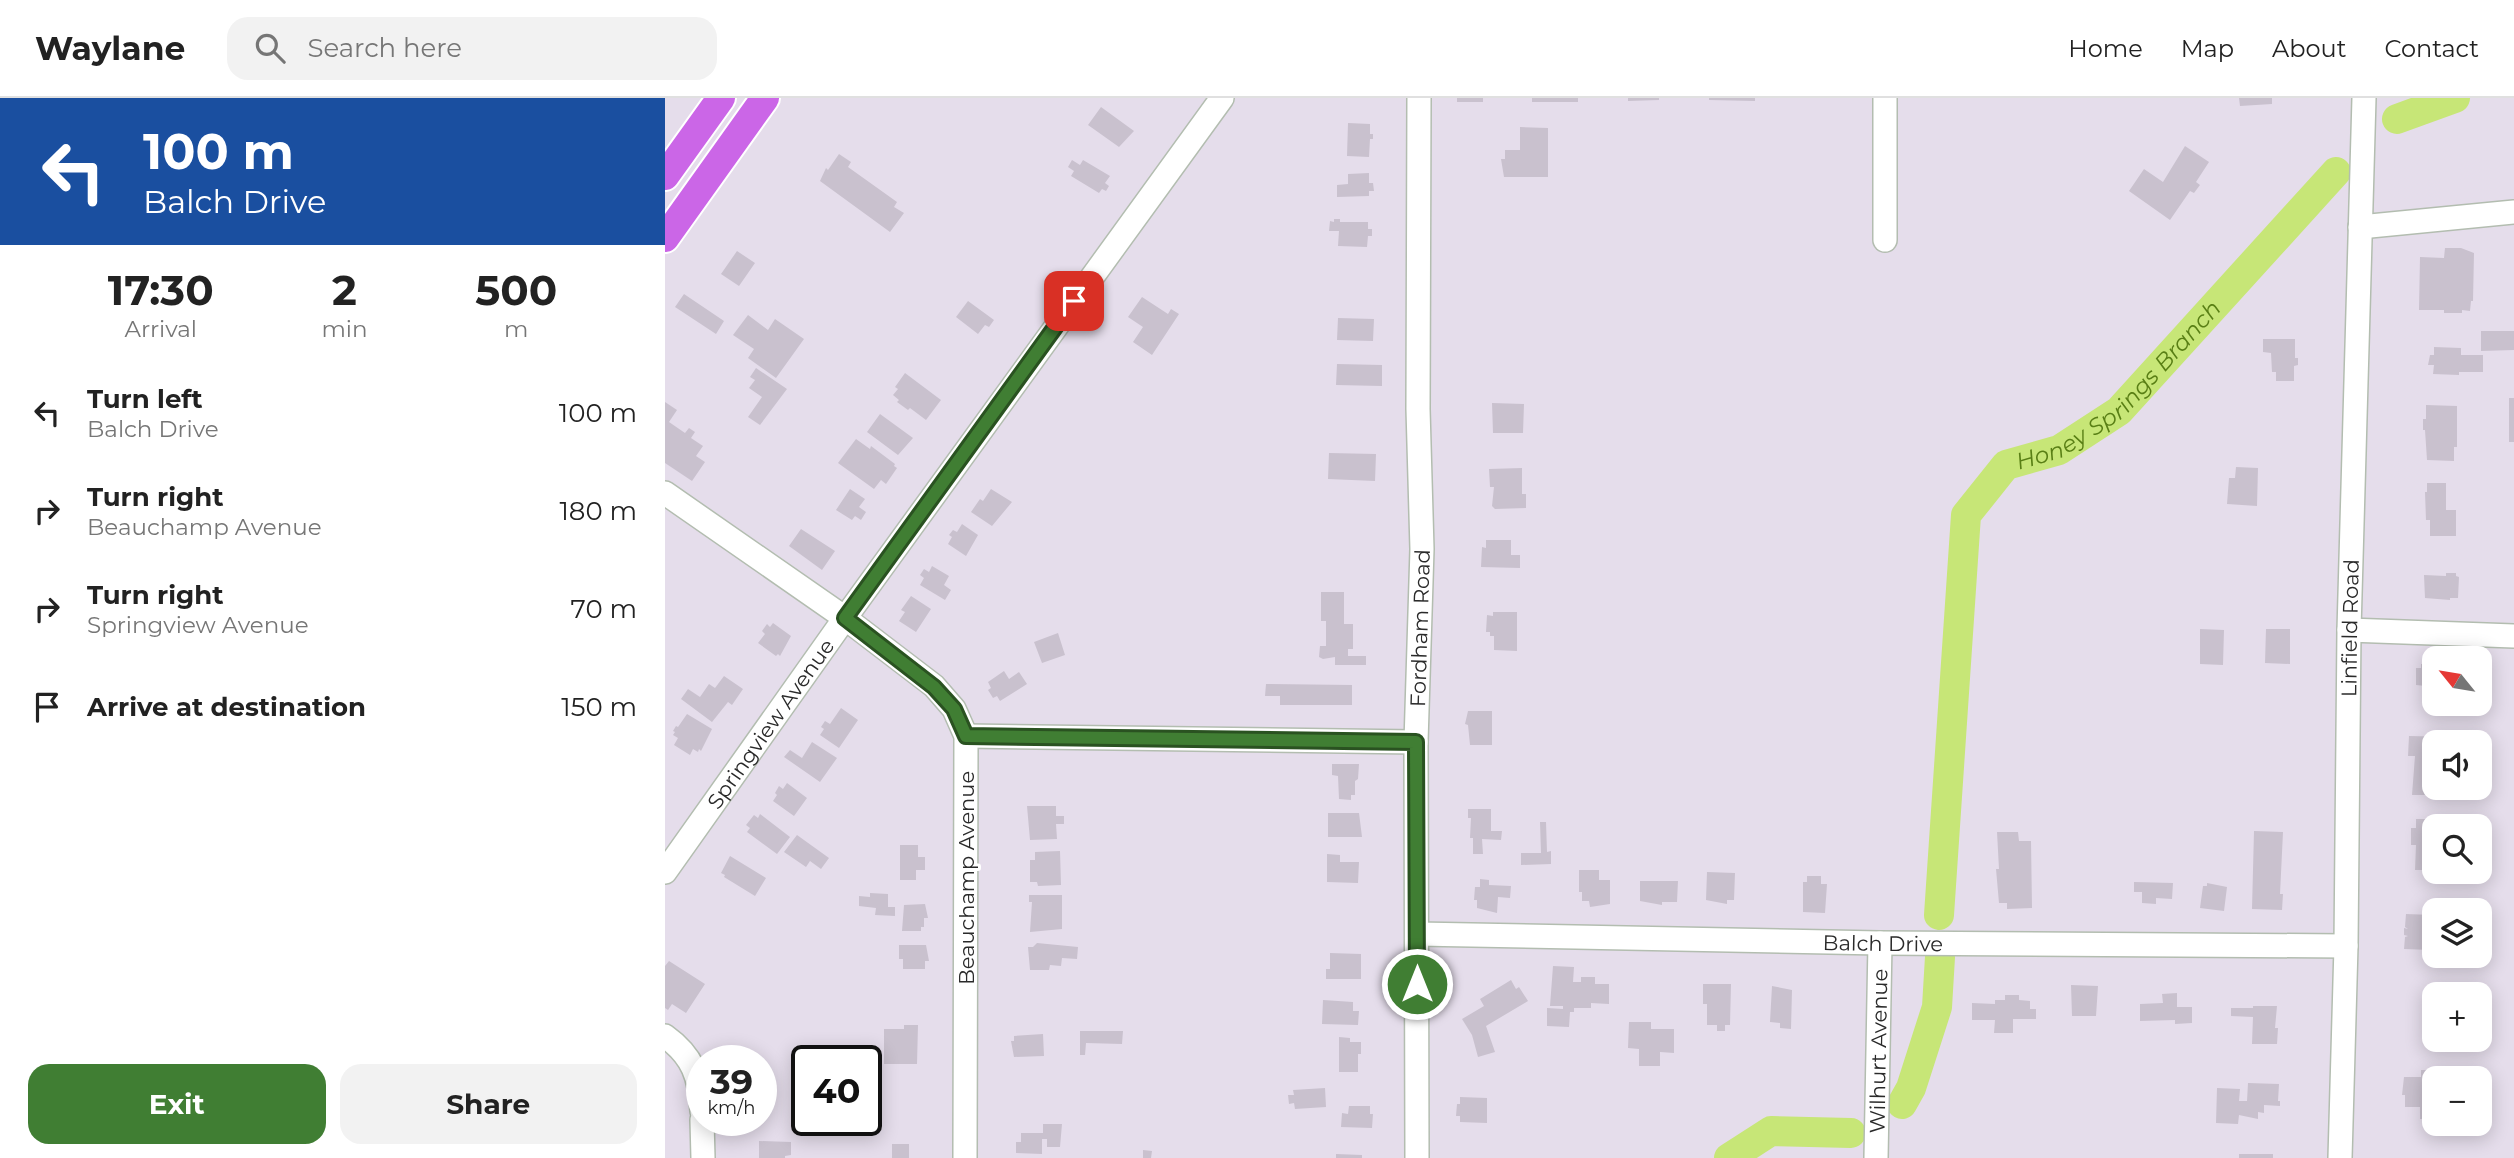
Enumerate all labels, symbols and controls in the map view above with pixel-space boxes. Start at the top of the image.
search box [227,17,717,80]
text: Waylane [35,28,185,68]
icon: search [251,29,289,67]
text: Search here [307,32,462,64]
text: Home [2068,34,2143,63]
text: Map [2181,34,2234,63]
text: About [2272,34,2346,63]
text: Contact [2384,34,2479,63]
text: 100 m [143,122,294,181]
icon: left [28,126,119,217]
text: Balch Drive [143,182,326,221]
text: 17:30 [108,264,214,316]
text: 2 [332,264,357,316]
text: 500 [475,264,557,316]
pin [1044,271,1104,331]
icon: arrive [1055,282,1093,320]
water label: Honey Springs Branch [2013,295,2227,476]
text: Arrival [124,315,197,343]
text: min [321,315,368,343]
text: m [504,315,528,343]
text: Turn left [87,383,203,415]
icon: left [28,394,66,432]
text: 100 m [559,397,637,429]
text: Balch Drive [87,415,219,443]
text: Turn right [87,481,223,513]
icon: right [28,492,66,530]
text: 180 m [559,495,637,527]
text: Beauchamp Avenue [87,513,322,541]
street label: Fordham Road [1405,549,1434,707]
street label: Linfield Road [2336,559,2363,697]
text: Turn right [87,579,223,611]
icon: right [28,590,66,628]
text: 70 m [571,593,637,625]
text: Springview Avenue [87,611,309,639]
street label: Springview Avenue [701,634,839,813]
north arrow [2422,646,2492,716]
map controls [2422,646,2492,1136]
icon: arrive [28,688,66,726]
text: Arrive at destination [87,691,366,723]
text: 150 m [561,691,637,723]
button: sound [2422,730,2492,800]
street label: Beauchamp Avenue [954,771,979,985]
button: search [2422,814,2492,884]
button: layers [2422,898,2492,968]
street label: Balch Drive [1823,929,1943,956]
position arrow [1380,947,1454,1021]
street label: Wilhurt Avenue [1864,968,1892,1134]
button: + [2422,982,2492,1052]
speed limit sign: 40 [791,1045,882,1136]
text: 39 [710,1060,753,1103]
button: Exit [28,1064,326,1144]
button: Share [340,1064,637,1144]
button: − [2422,1066,2492,1136]
text: km/h [707,1097,756,1119]

